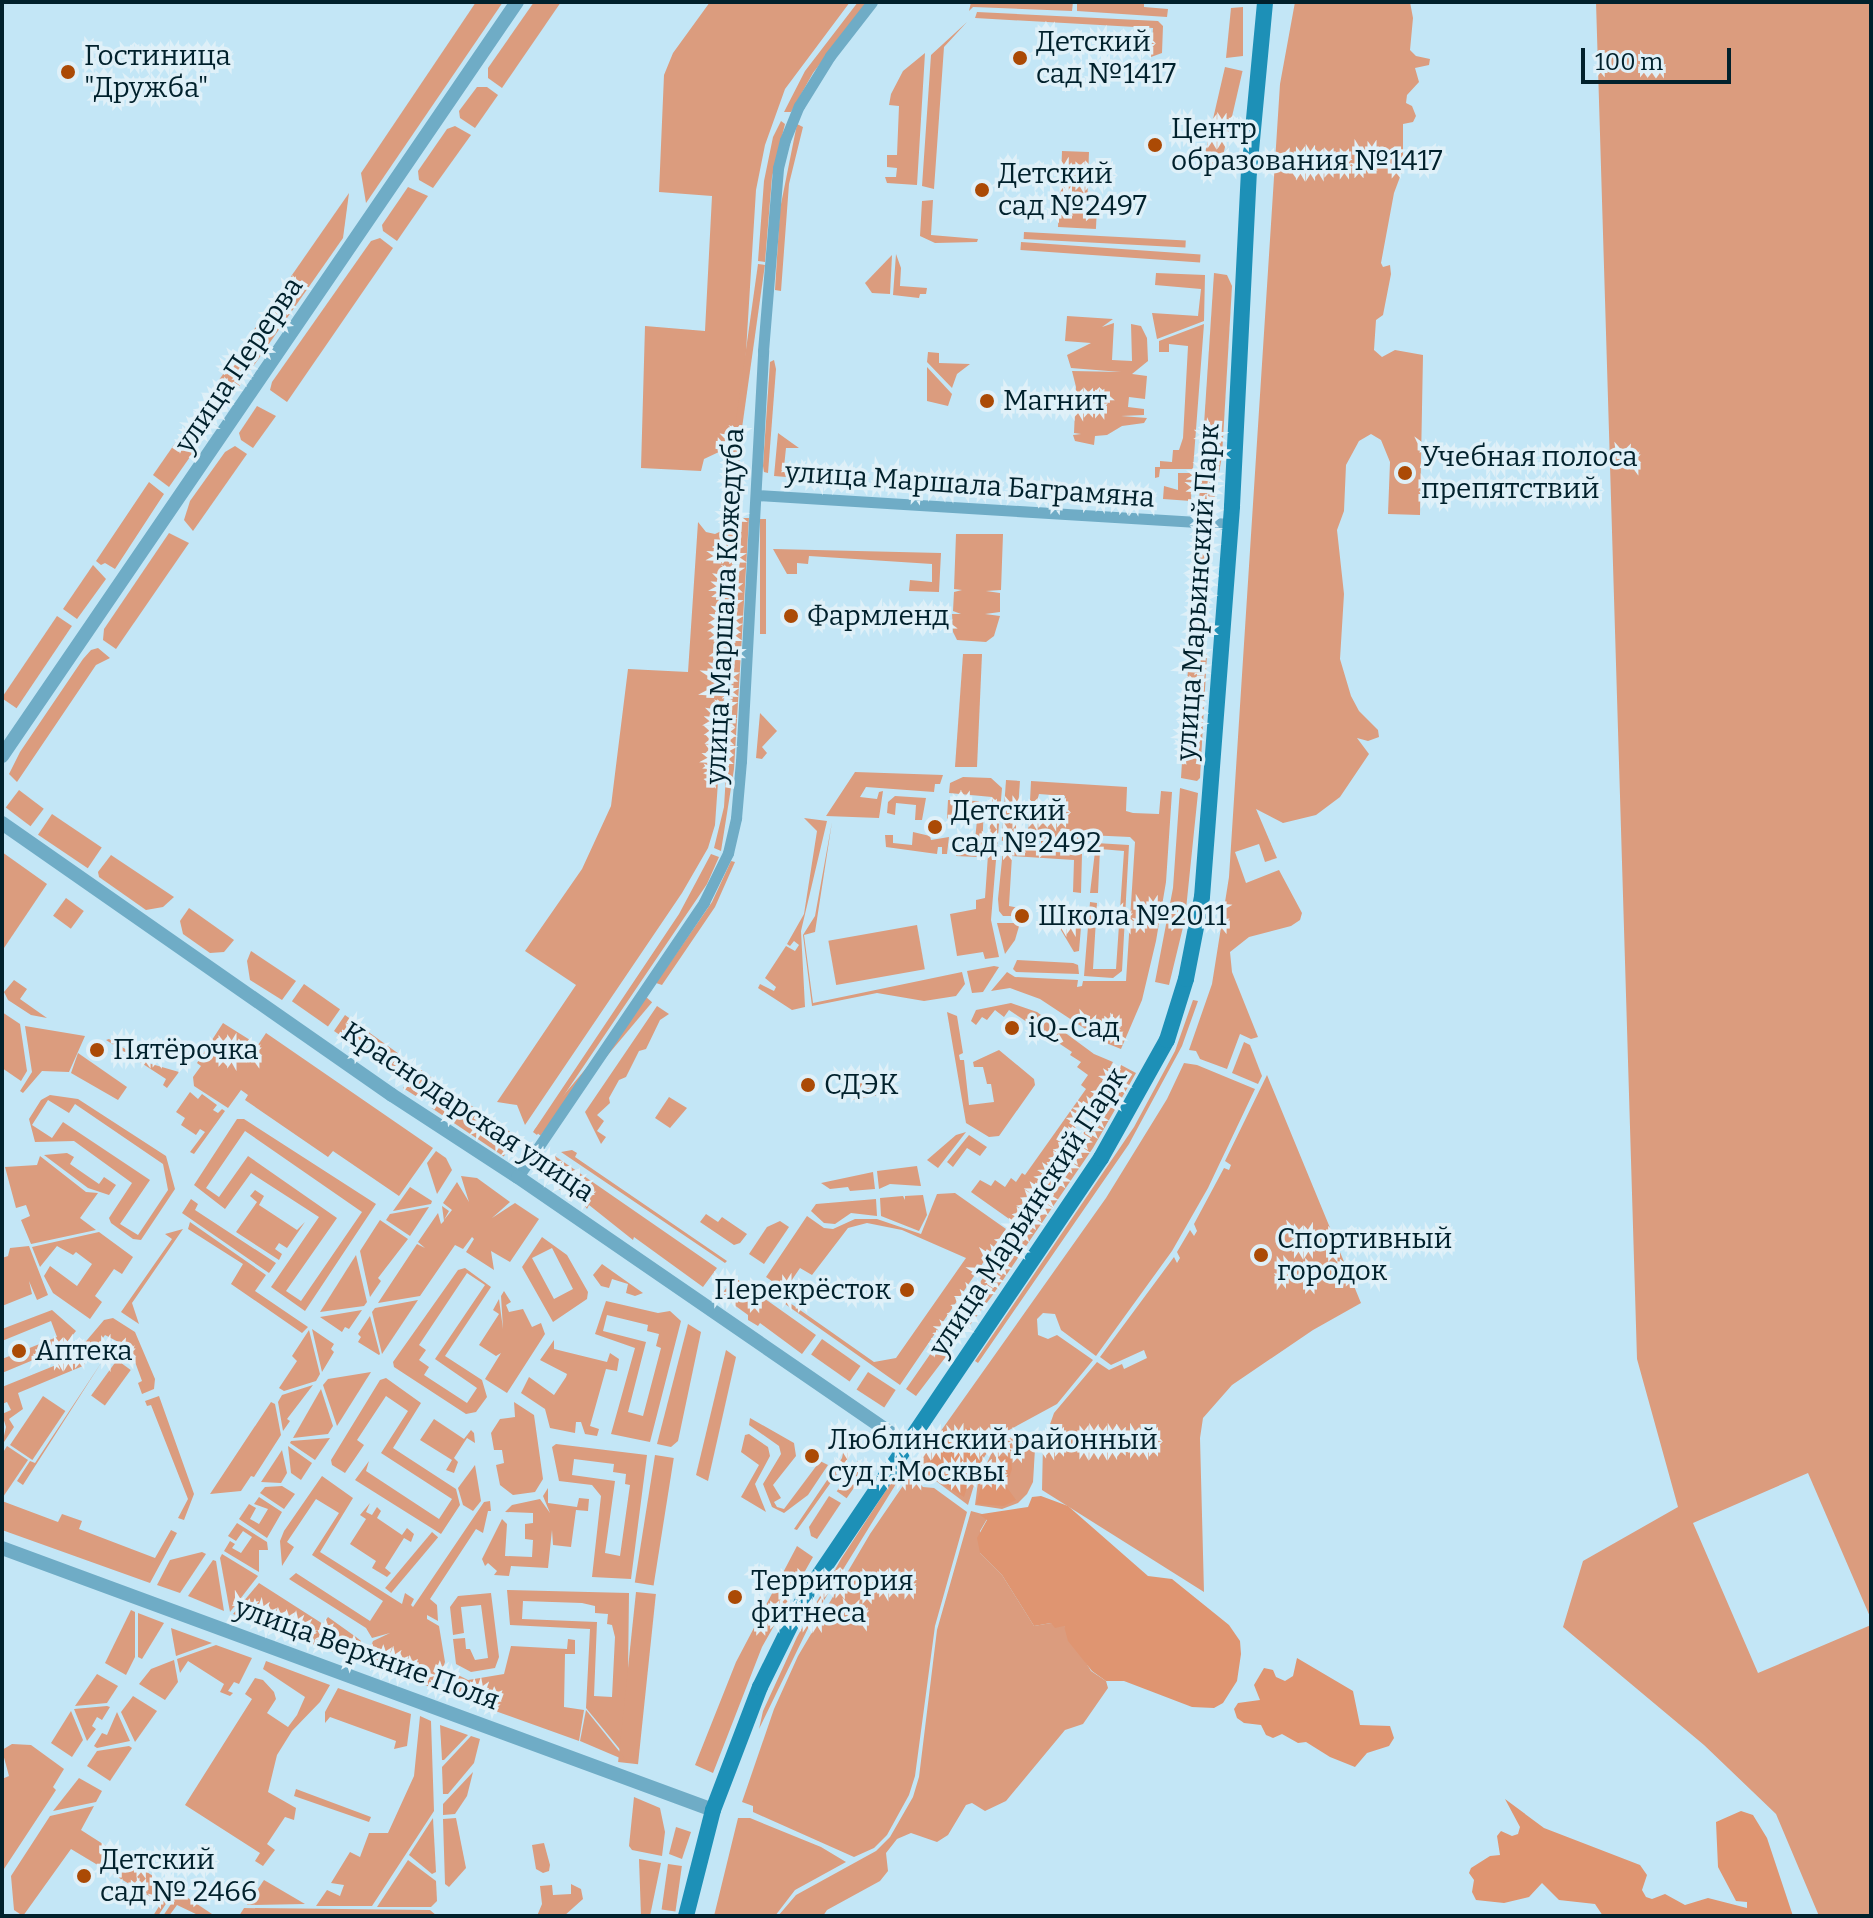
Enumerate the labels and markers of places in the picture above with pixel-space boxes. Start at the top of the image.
place label: Детский сад №1417 [1036,25,1176,91]
place label: Гостиница "Дружба" [84,39,231,105]
marker: Детский сад №1417 [1011,49,1029,67]
marker: Гостиница "Дружба" [59,63,77,81]
place label: Центр образования №1417 [1171,112,1443,178]
marker: Центр образования №1417 [1146,136,1164,154]
place label: Детский сад №2497 [998,157,1147,223]
marker: Детский сад №2497 [973,181,991,199]
place label: Магнит [1003,384,1107,418]
marker: Магнит [978,392,996,410]
place label: Учебная полоса препятствий [1421,440,1638,506]
marker: Учебная полоса препятствий [1396,464,1414,482]
place label: Фармленд [807,599,949,633]
marker: Фармленд [782,607,800,625]
place label: Детский сад №2492 [951,794,1101,860]
marker: Детский сад №2492 [926,818,944,836]
place label: Школа №2011 [1038,899,1227,933]
marker: Школа №2011 [1013,907,1031,925]
place label: iQ-Сад [1028,1011,1120,1045]
marker: iQ-Сад [1003,1019,1021,1037]
place label: Пятёрочка [113,1033,258,1067]
marker: Пятёрочка [88,1041,106,1059]
place label: СДЭК [824,1068,899,1102]
marker: СДЭК [799,1076,817,1094]
place label: Спортивный городок [1277,1222,1452,1288]
marker: Спортивный городок [1252,1246,1270,1264]
place label: Перекрёсток [714,1273,891,1307]
marker: Перекрёсток [898,1281,916,1299]
place label: Аптека [35,1334,133,1368]
marker: Аптека [10,1342,28,1360]
place label: Люблинский районный суд г.Москвы [828,1423,1158,1489]
marker: Люблинский районный суд г.Москвы [803,1447,821,1465]
place label: Территория фитнеса [751,1564,914,1630]
marker: Территория фитнеса [726,1588,744,1606]
place label: Детский сад № 2466 [100,1843,257,1909]
marker: Детский сад № 2466 [75,1867,93,1885]

